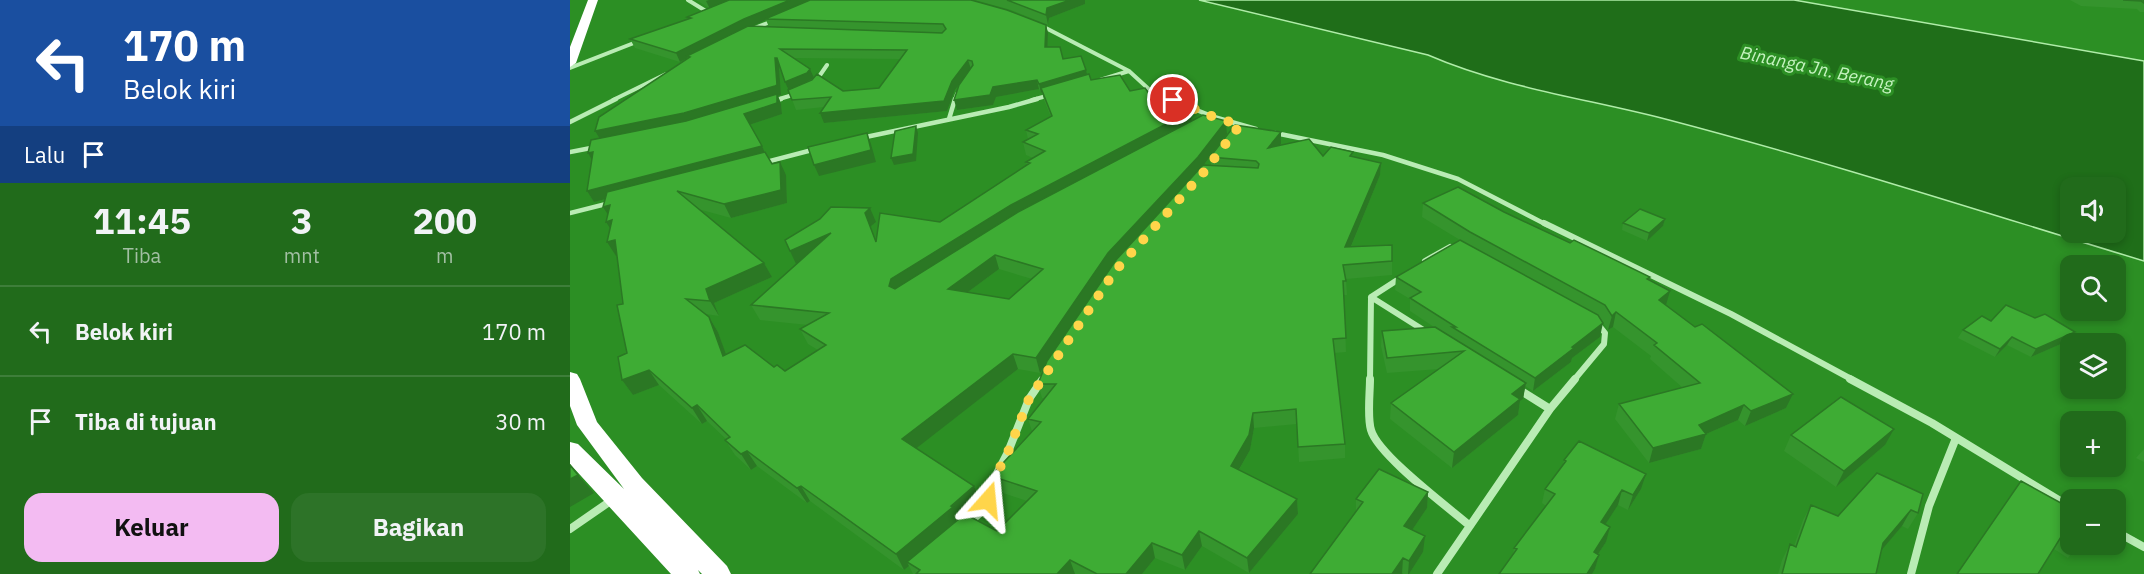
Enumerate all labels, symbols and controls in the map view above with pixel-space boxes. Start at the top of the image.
text: 170 m [123,18,246,73]
icon: left [24,24,102,102]
water label: Binanga Jn. Berang [1738,41,1897,96]
text: Belok kiri [123,71,236,106]
pin [1147,74,1198,125]
icon: arrive [1156,83,1189,116]
icon: arrive [77,138,110,171]
text: Lalu [24,140,65,169]
map controls [2060,177,2126,555]
button: sound [2060,177,2126,243]
text: 11:45 [93,197,191,244]
text: 3 [291,197,313,244]
text: 200 [412,197,477,244]
text: Tiba [123,242,161,269]
text: mnt [284,242,320,269]
text: m [436,242,454,269]
button: search [2060,255,2126,321]
icon: left [24,315,57,348]
text: Belok kiri [75,317,173,346]
text: 170 m [482,317,546,346]
button: layers [2060,333,2126,399]
icon: arrive [24,405,57,438]
text: Tiba di tujuan [75,407,217,436]
text: 30 m [495,407,546,436]
button: + [2060,411,2126,477]
position arrow [956,468,1020,532]
button: − [2060,489,2126,555]
button: Keluar [24,493,279,562]
button: Bagikan [291,493,546,562]

